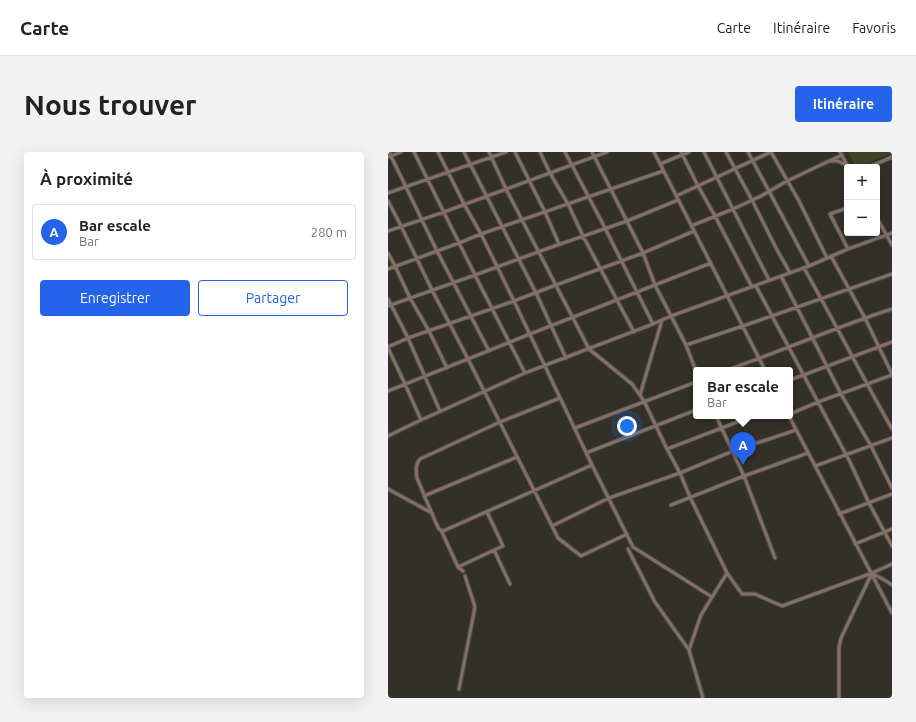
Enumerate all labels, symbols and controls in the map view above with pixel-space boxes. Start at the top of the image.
text: Carte [20,17,69,39]
text: Carte [717,20,751,36]
text: Itinéraire [773,20,830,36]
text: Favoris [852,20,896,36]
button: Itinéraire [795,86,892,122]
text: Nous trouver [24,89,197,120]
map controls [844,164,880,236]
button: + [844,164,880,200]
text: À proximité [40,169,133,188]
button: − [844,200,880,236]
text: Bar escale [79,217,151,234]
text: A [49,225,59,239]
text: 280 m [311,225,347,239]
text: Bar [79,234,99,248]
button: Enregistrer [40,280,190,316]
button: Partager [198,280,348,316]
popup [693,367,793,419]
text: Bar escale [707,378,779,395]
text: Bar [707,395,727,409]
your location [617,416,637,436]
pin: A [730,432,756,465]

